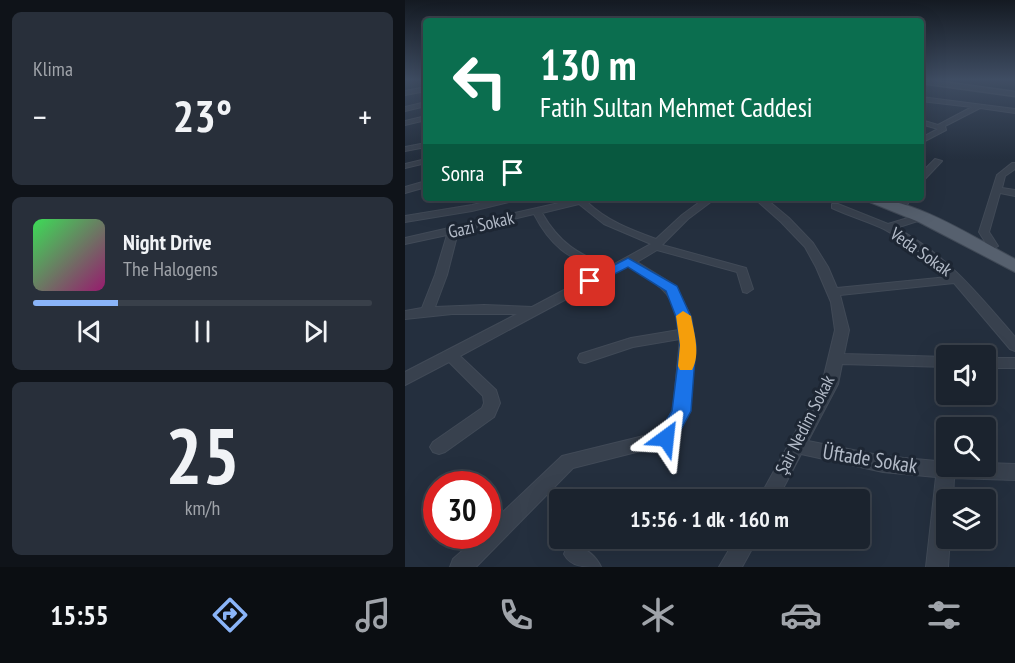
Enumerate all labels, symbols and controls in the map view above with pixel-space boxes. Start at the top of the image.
text: 130 m [540,37,637,92]
icon: left [441,42,519,120]
text: Klima [33,56,73,82]
text: 23° [173,86,232,144]
text: Fatih Sultan Mehmet Caddesi [540,90,813,124]
text: − [33,95,47,138]
text: + [358,95,372,138]
icon: arrive [496,156,529,189]
text: Sonra [441,159,484,187]
street label: Gazi Sokak [446,206,516,243]
street label: Veda Sokak [885,221,957,281]
text: Night Drive [123,228,212,256]
pin [564,255,615,306]
text: The Halogens [123,256,218,282]
icon: arrive [573,264,606,297]
icon: previous [73,315,106,348]
icon: pause [186,315,219,348]
icon: next [299,315,332,348]
map controls [936,345,996,549]
button: sound [936,345,996,405]
street label: Şair Nedim Sokak [770,371,839,478]
text: 25 [165,405,240,506]
position arrow [634,406,698,470]
button: search [936,417,996,477]
street label: Üftade Sokak [821,438,919,479]
speed limit sign: 30 [423,471,501,549]
button: layers [936,489,996,549]
text: km/h [185,495,220,521]
text: 15:56 · 1 dk · 160 m [630,505,789,533]
icon: directions [209,594,251,636]
icon: music [352,594,394,636]
icon: phone [495,594,537,636]
icon: climate [637,594,679,636]
icon: car [780,594,822,636]
icon: filters [923,594,965,636]
text: 15:55 [50,598,109,632]

